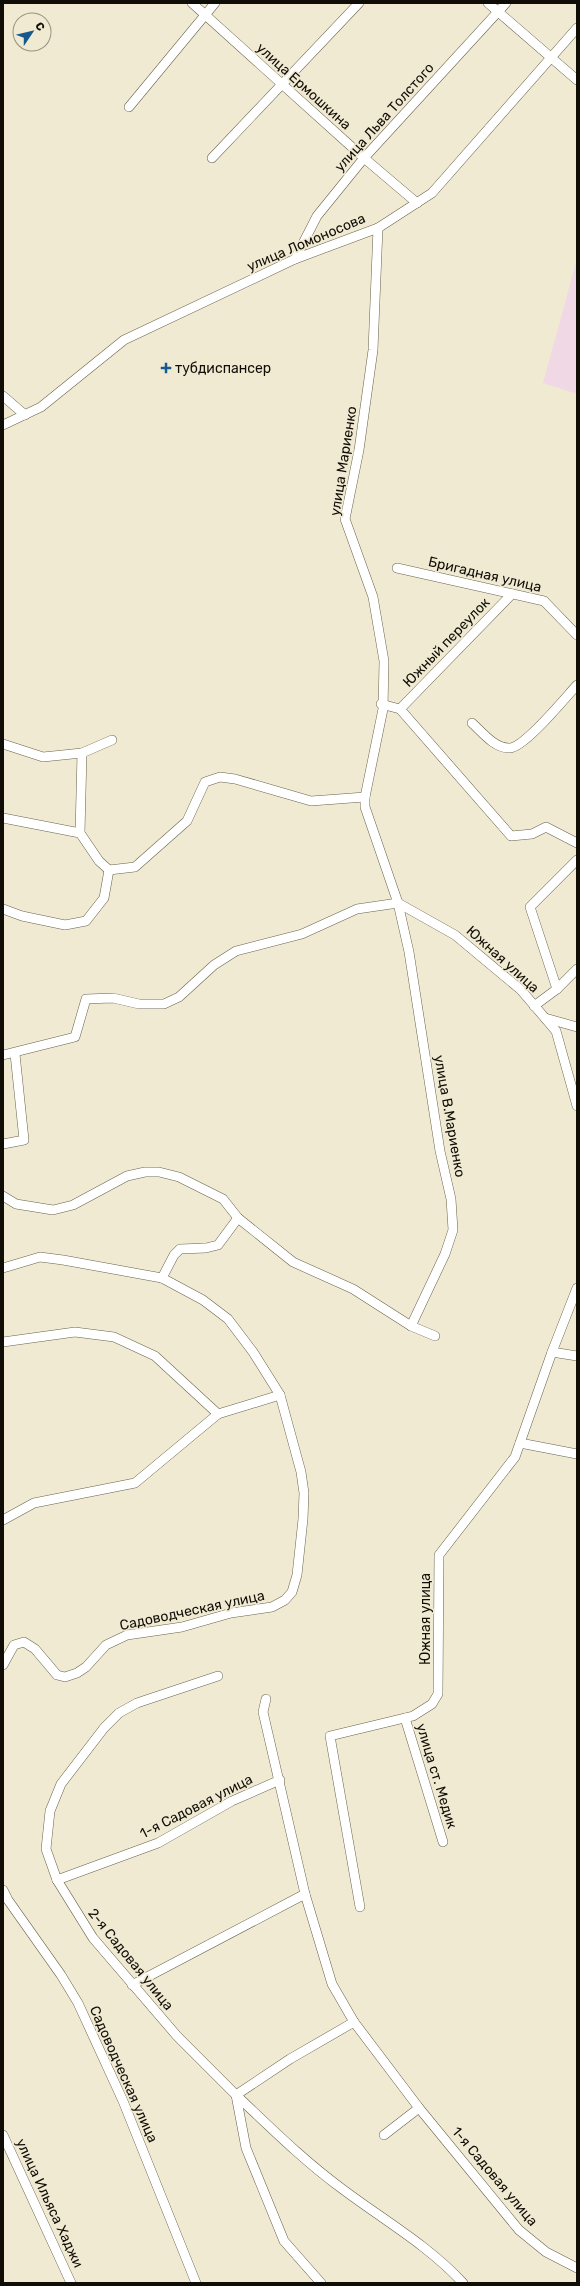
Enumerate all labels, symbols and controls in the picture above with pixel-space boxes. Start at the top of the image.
north arrow [12,12,52,52]
text: С [32,20,47,34]
street label: улица Ермошкина [253,39,354,133]
street label: улица Льва Толстого [331,59,438,175]
street label: улица Ломоносова [244,210,368,275]
place label: тубдиспансер [175,360,271,377]
marker: тубдиспансер [160,362,172,374]
street label: улица Мариенко [326,405,361,517]
street label: Бригадная улица [427,553,543,596]
street label: Южный переулок [399,594,494,691]
street label: Южная улица [463,922,543,996]
street label: улица В.Мариенко [430,1054,469,1179]
street label: Южная улица [417,1573,434,1665]
street label: Садоводческая улица [118,1587,266,1634]
street label: улица ст. Медик [412,1722,461,1831]
street label: 1-я Садовая улица [137,1771,255,1842]
street label: 2-я Садовая улица [84,1905,177,2014]
street label: Садоводческая улица [86,2003,161,2145]
street label: 1-я Садовая улица [448,2123,541,2229]
street label: улица Ильяса Хаджи [12,2136,87,2270]

